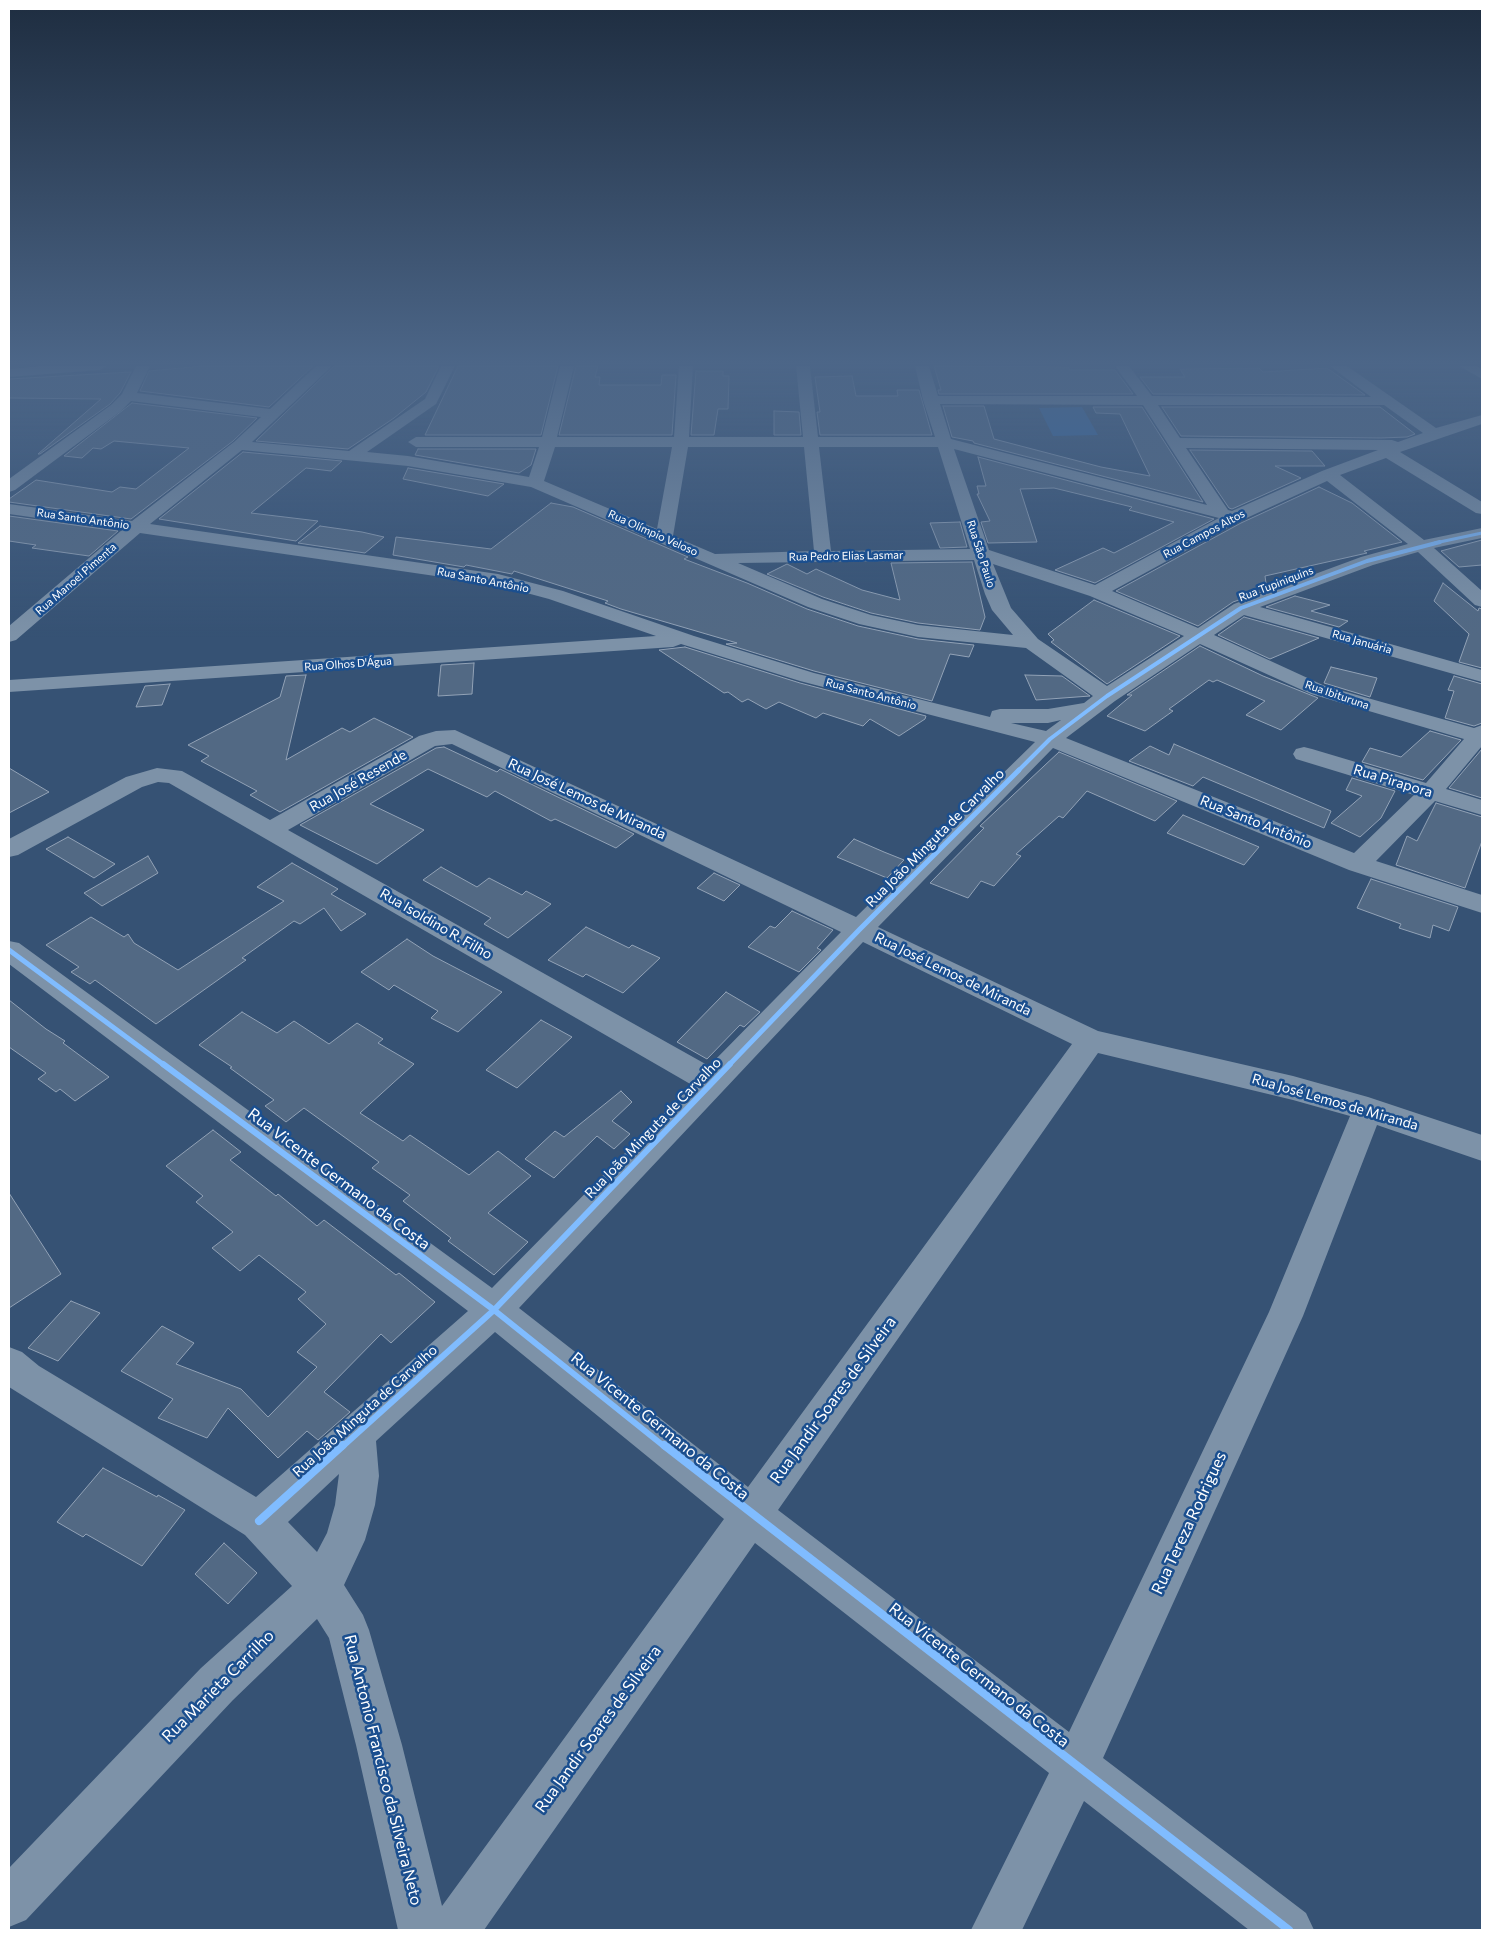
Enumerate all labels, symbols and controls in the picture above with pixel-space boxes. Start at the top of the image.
street label: Rua Santo Antônio [36,506,130,532]
street label: Rua Olímpio Veloso [606,507,700,559]
street label: Rua Campos Altos [1161,507,1247,561]
street label: Rua São Paulo [964,519,998,589]
street label: Rua Manoel Pimenta [33,540,119,618]
street label: Rua Pedro Elias Lasmar [788,548,904,564]
street label: Rua Tupiniquins [1237,564,1315,604]
street label: Rua Santo Antônio [436,565,530,595]
street label: Rua Januária [1331,627,1393,657]
street label: Rua Olhos D'Água [304,654,392,674]
street label: Rua Santo Antônio [824,676,918,712]
street label: Rua Ibituruna [1303,678,1371,712]
street label: Rua José Resende [306,746,410,816]
street label: Rua José Lemos de Miranda [505,755,669,843]
street label: Rua Pirapora [1351,761,1435,801]
street label: Rua João Minguta de Carvalho [862,765,1008,911]
street label: Rua Santo Antônio [1198,792,1314,852]
street label: Rua Isoldino R. Filho [377,885,495,963]
street label: Rua José Lemos de Miranda [872,929,1034,1019]
street label: Rua João Minguta de Carvalho [581,1054,725,1202]
street label: Rua José Lemos de Miranda [1250,1070,1420,1134]
street label: Rua Vicente Germano da Costa [244,1104,434,1254]
street label: Rua Jandir Soares de Silveira [766,1313,900,1487]
street label: Rua João Minguta de Carvalho [289,1342,441,1480]
street label: Rua Vicente Germano da Costa [567,1348,753,1504]
street label: Rua Tereza Rodrigues [1147,1449,1231,1597]
street label: Rua Vicente Germano da Costa [885,1599,1073,1751]
street label: Rua Marieta Carrilho [158,1626,278,1746]
street label: Rua Antonio Francisco da Silveira Neto [340,1633,426,1907]
street label: Rua Jandir Soares de Silveira [531,1642,665,1816]

